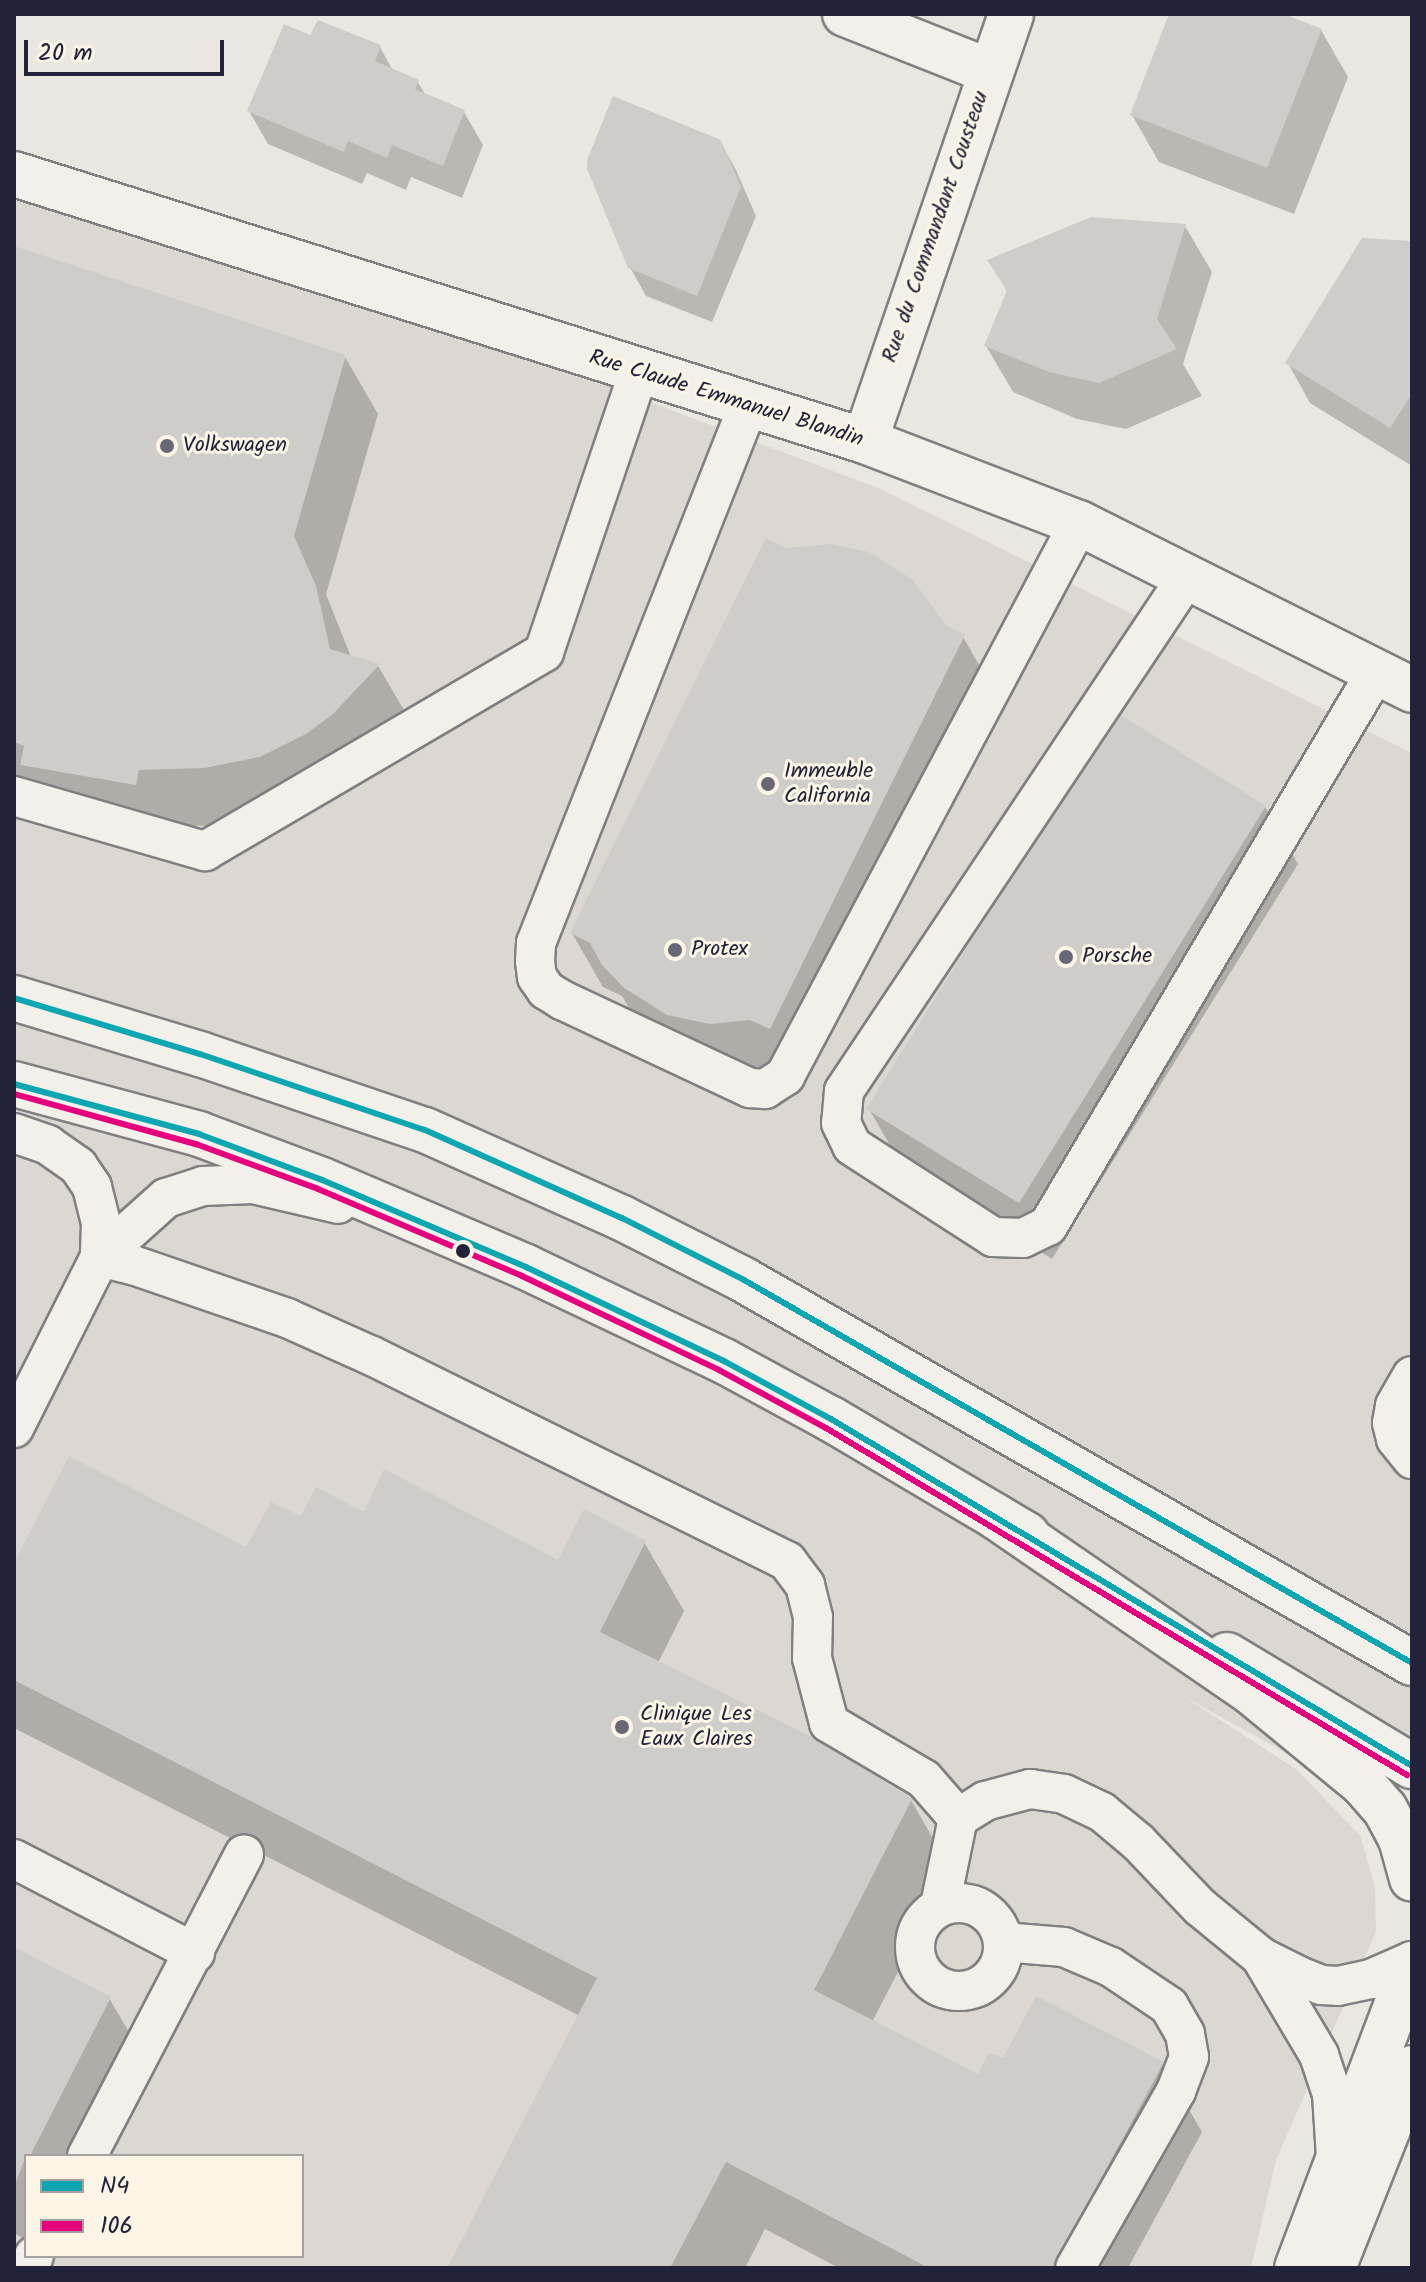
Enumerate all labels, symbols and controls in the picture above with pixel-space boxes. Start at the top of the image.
scale bar [28,24,228,74]
text: 20 m [38,34,93,73]
street label: Rue du Commandant Cousteau [877,88,995,366]
street label: Rue Claude Emmanuel Blandin [586,345,866,453]
place label: Volkswagen [183,433,287,459]
marker: Volkswagen [158,437,176,455]
place label: Immeuble California [784,758,873,810]
marker: Immeuble California [759,775,777,793]
place label: Protex [691,937,748,963]
marker: Protex [666,941,684,959]
place label: Porsche [1082,944,1152,970]
marker: Porsche [1057,948,1075,966]
unlabelled marker [455,1243,471,1259]
place label: Clinique Les Eaux Claires [640,1701,753,1752]
marker: Clinique Les Eaux Claires [611,1716,633,1738]
legend [24,2154,304,2258]
text: N4 [100,2167,129,2206]
text: 106 [100,2207,133,2246]

